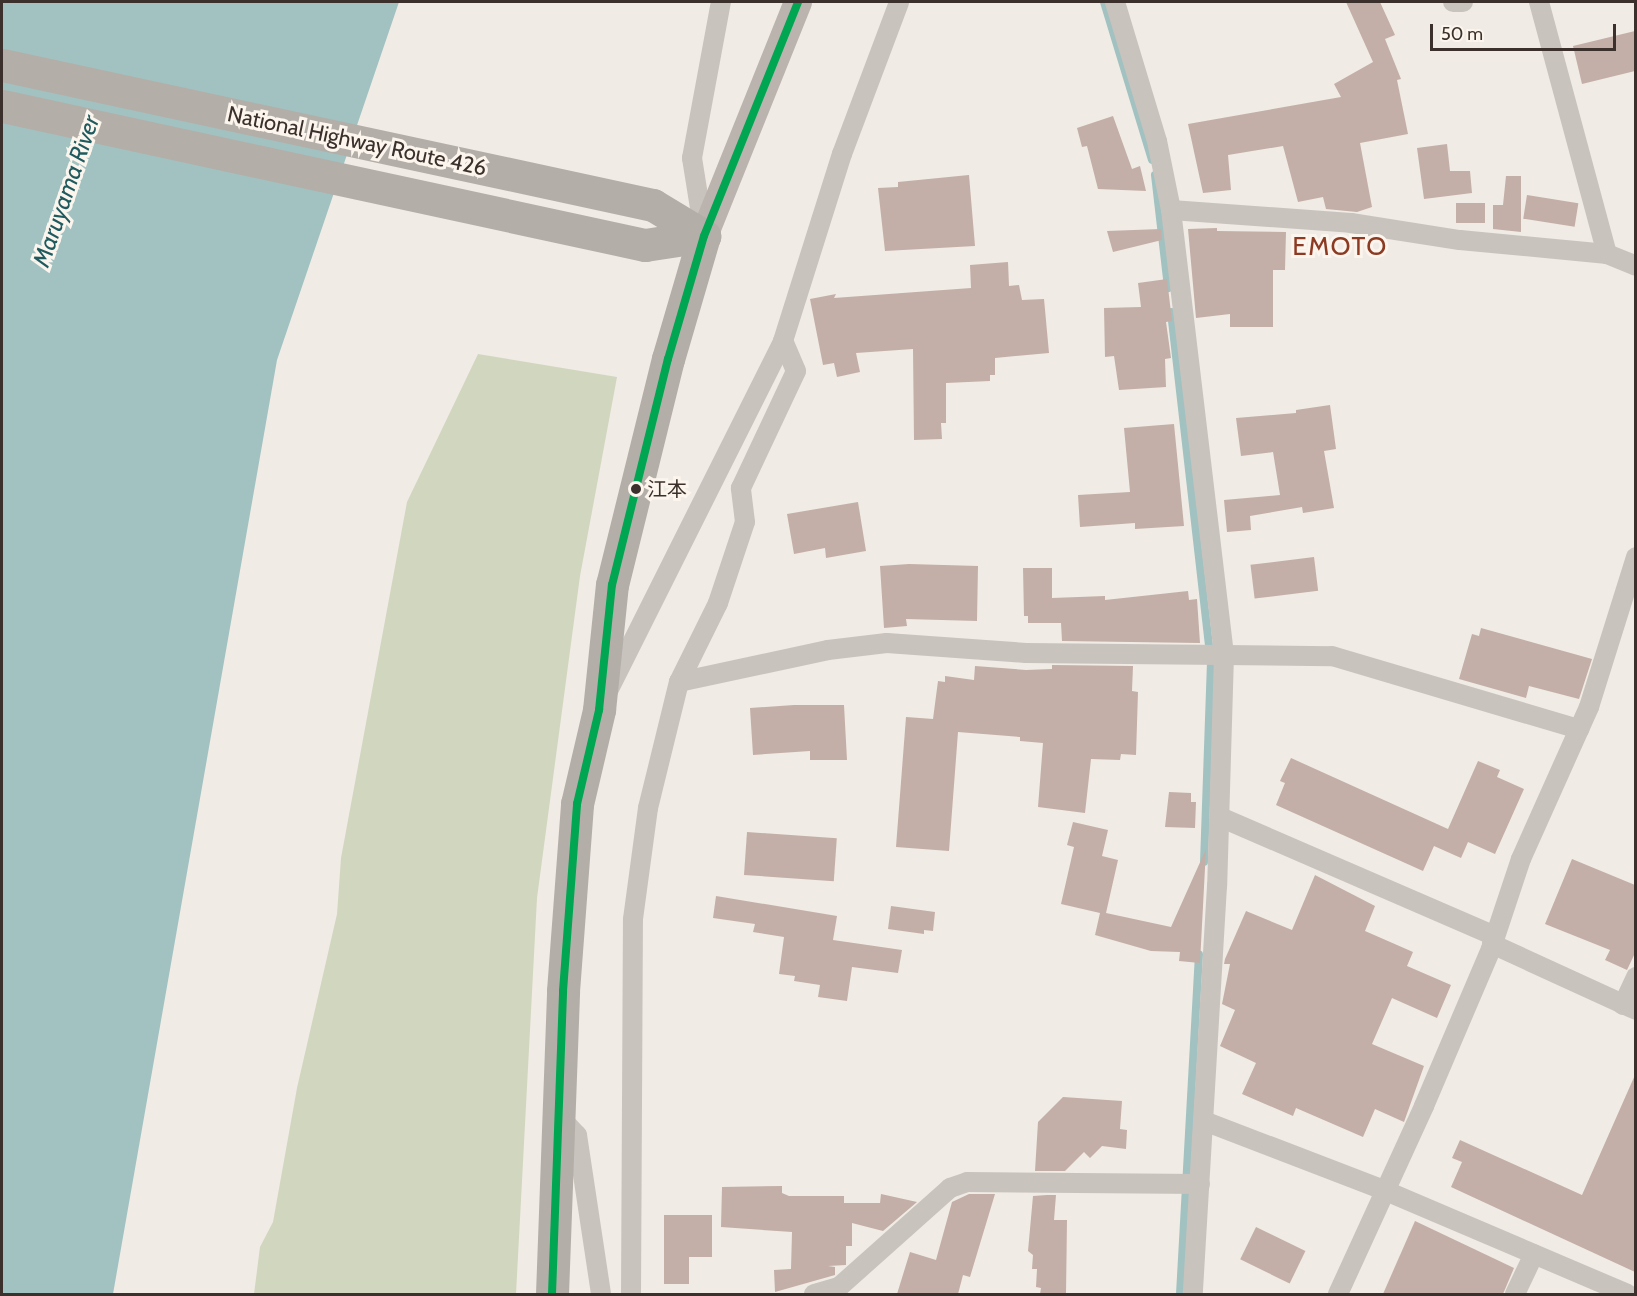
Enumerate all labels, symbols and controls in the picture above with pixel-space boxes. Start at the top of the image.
scale bar [1433,12,1619,50]
text: 50 m [1441,23,1483,45]
street label: National Highway Route 426 [225,101,489,181]
water label: Maruyama River [27,111,105,271]
district label: EMOTO [1292,231,1388,263]
place label: 江本 [647,477,687,501]
marker: 江本 [630,483,642,495]

